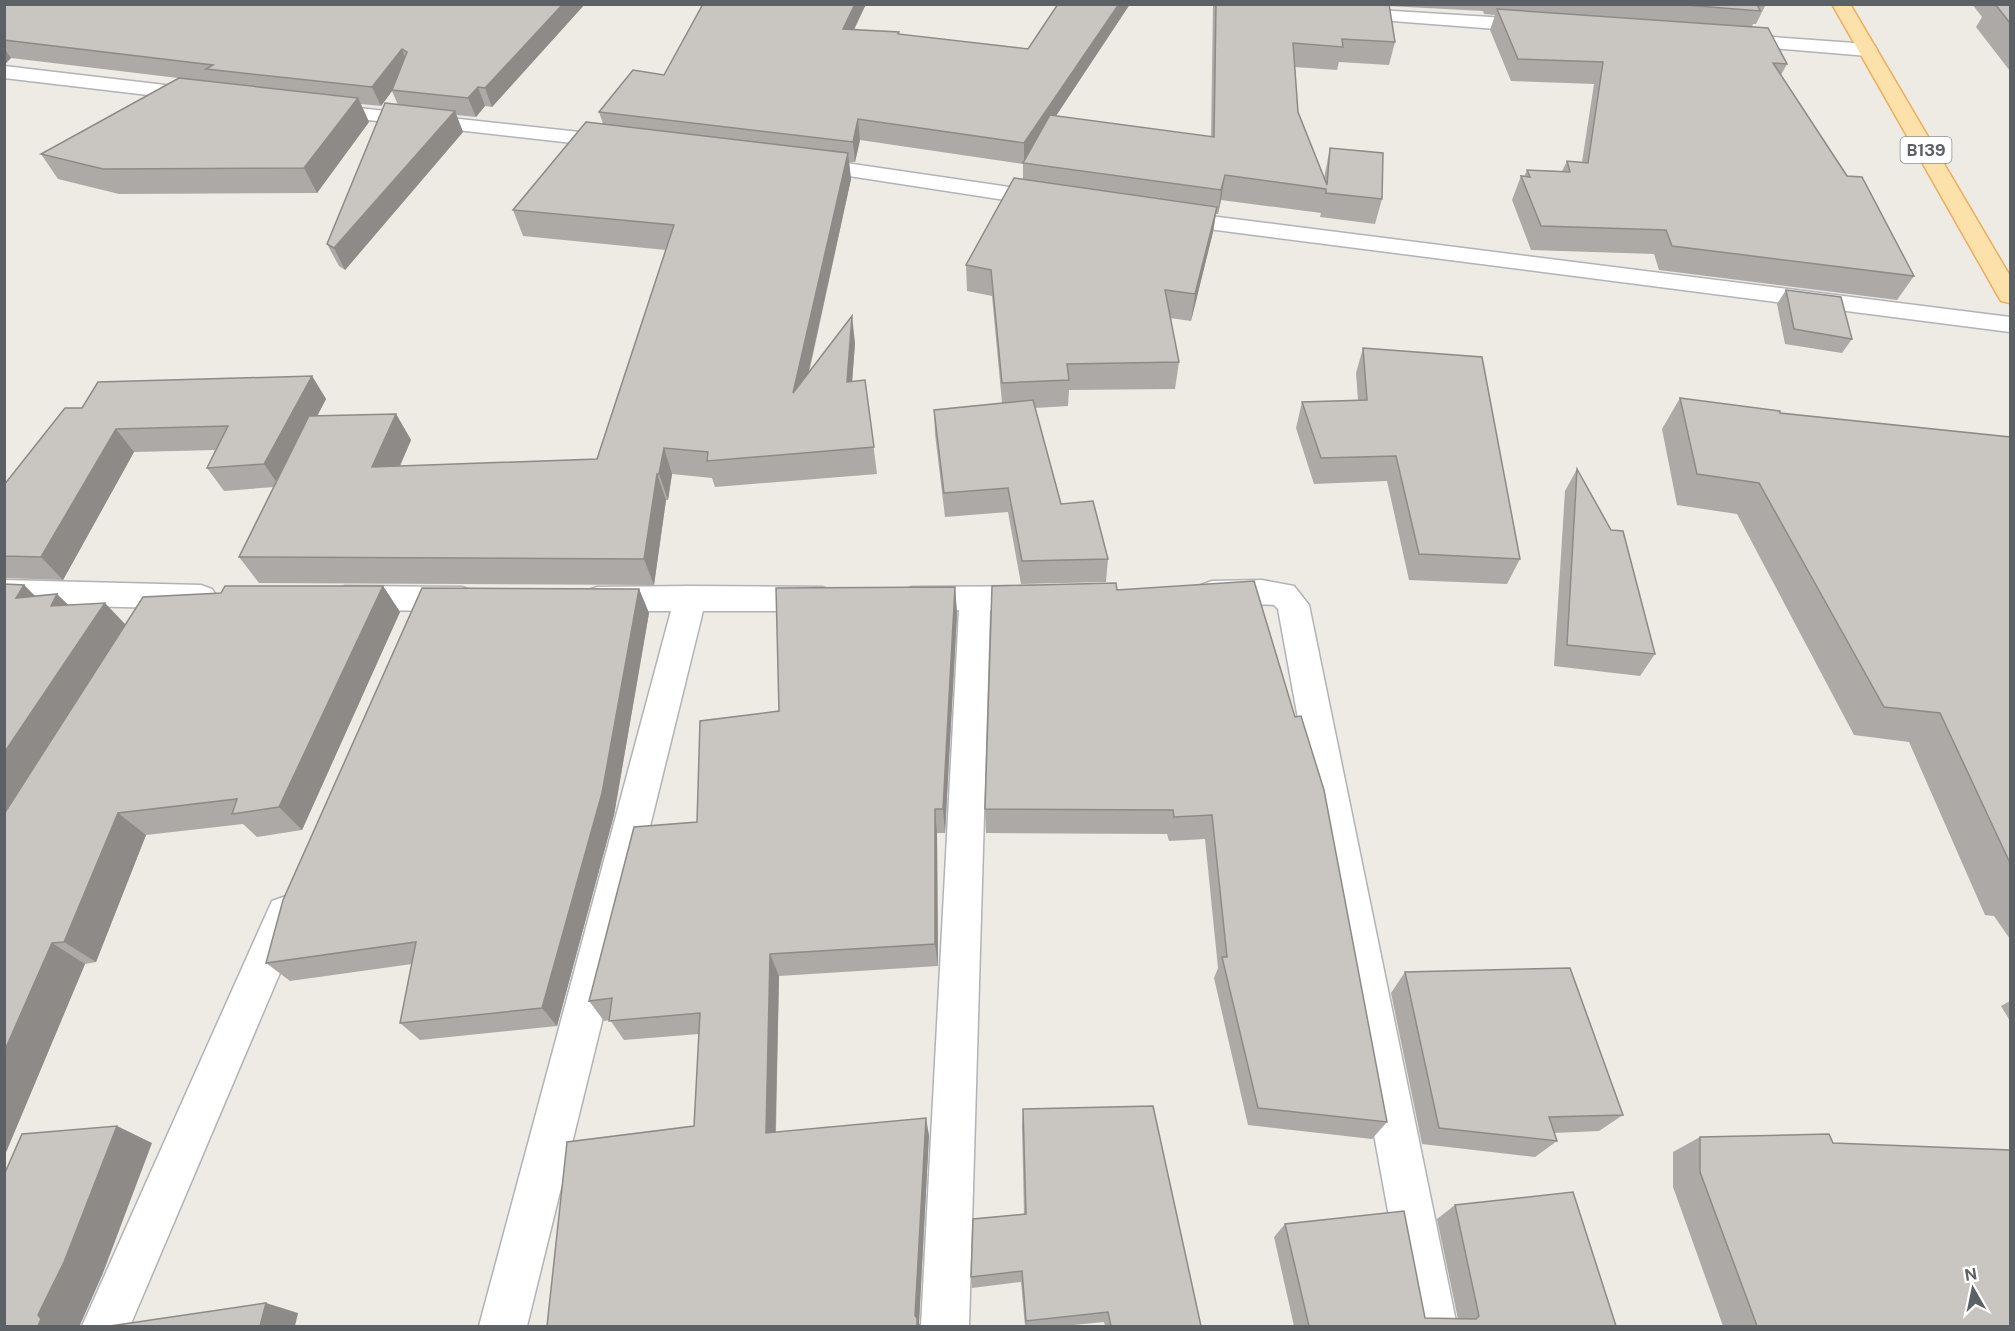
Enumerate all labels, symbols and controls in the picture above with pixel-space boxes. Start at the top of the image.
road number: B139 [1900,137,1952,163]
north arrow [1943,1259,2003,1319]
text: N [1963,1264,1978,1285]

